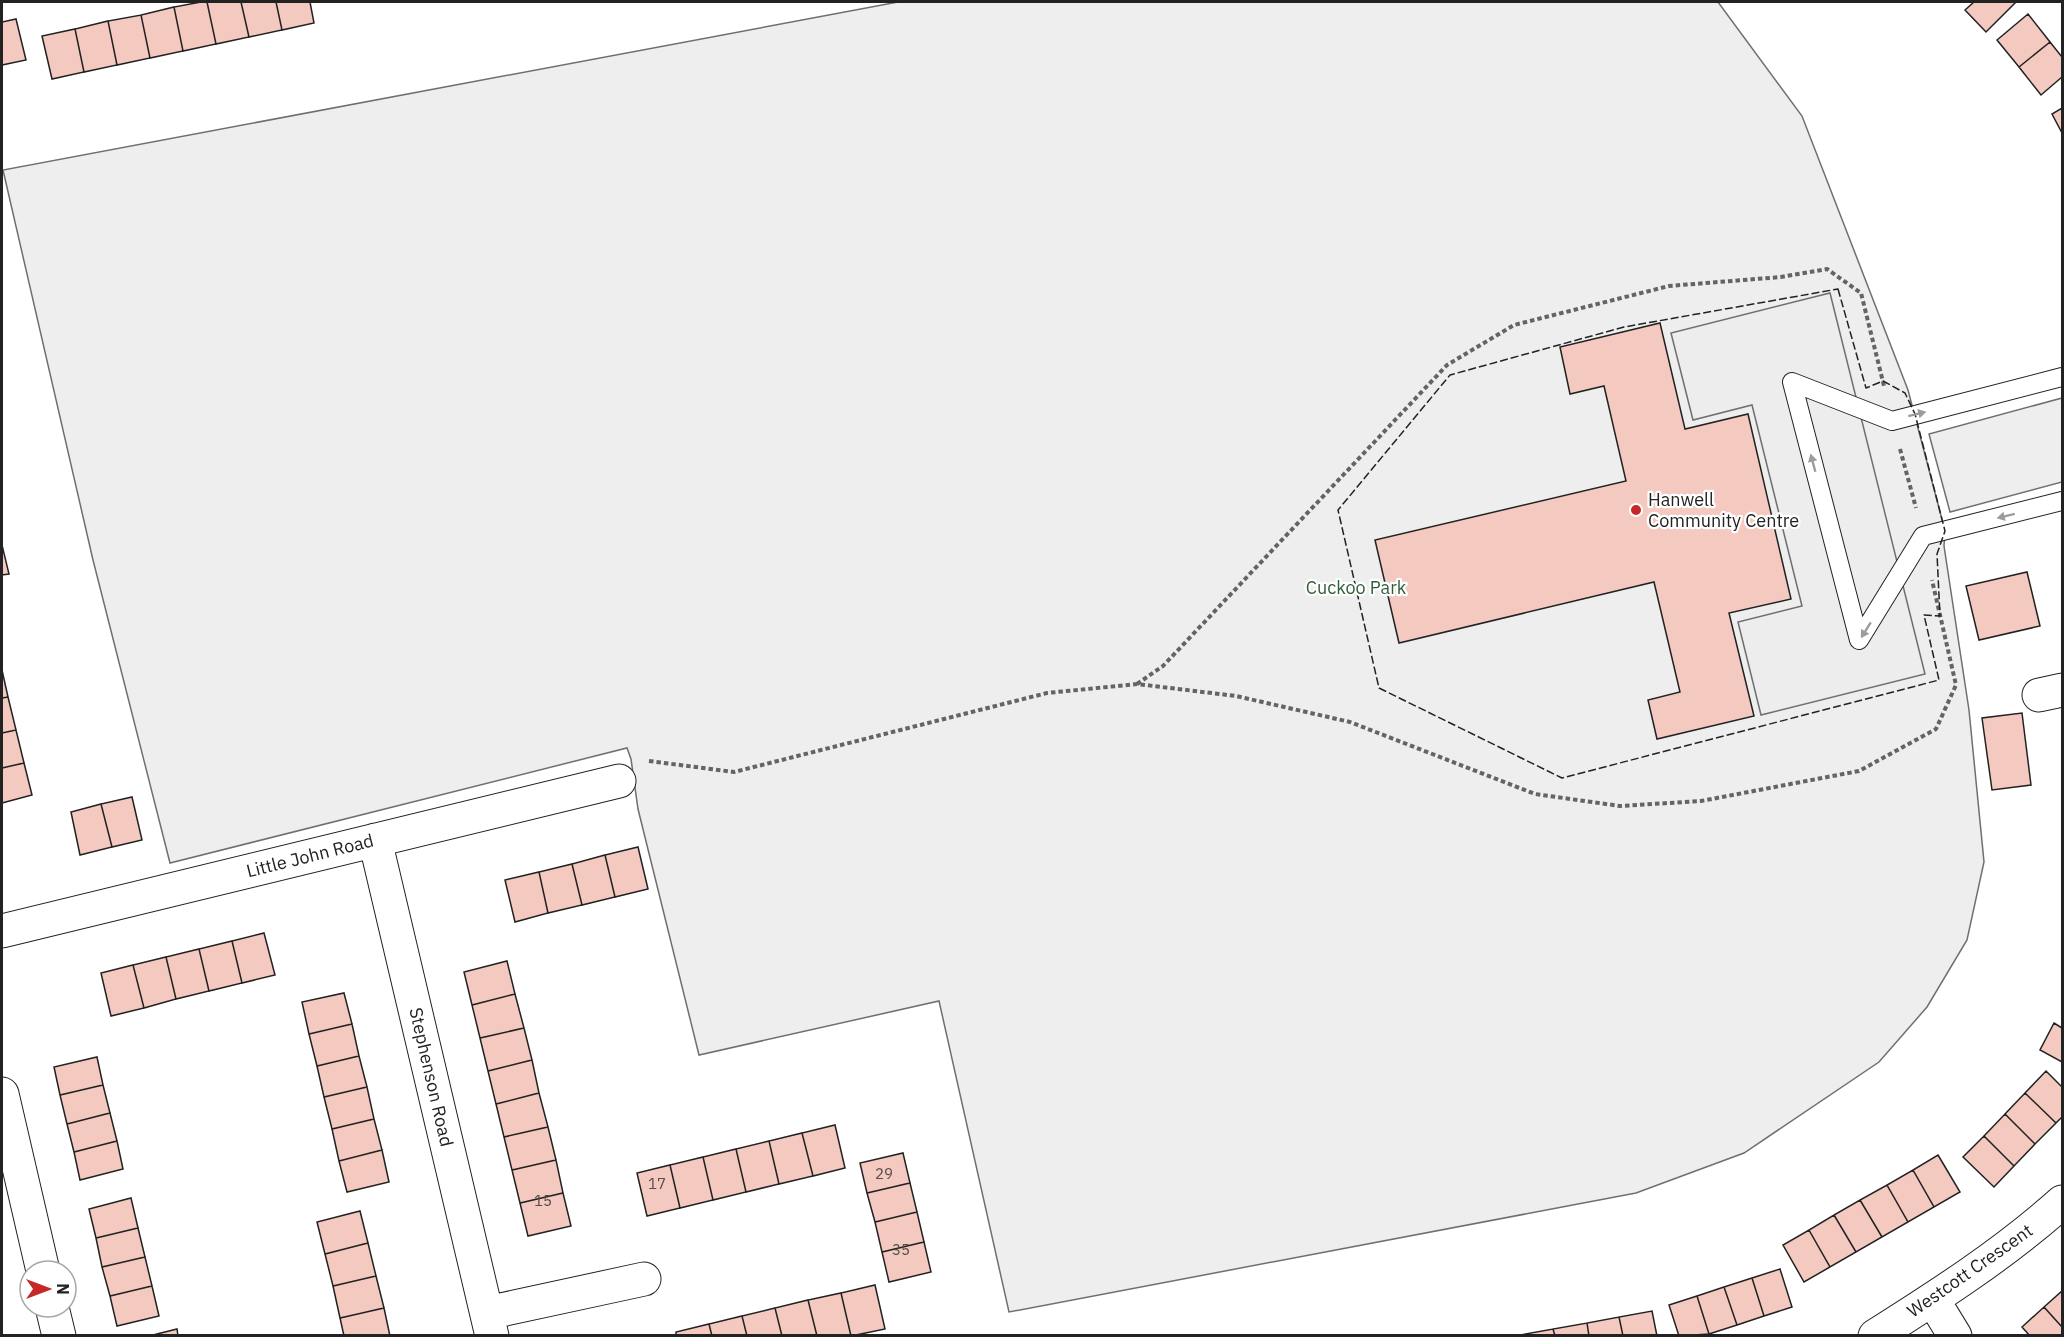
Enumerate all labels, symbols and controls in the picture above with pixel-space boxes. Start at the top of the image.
one-way arrow [1907,409,1926,419]
one-way arrow [1808,454,1817,472]
place label: Hanwell Community Centre [1648,488,1799,532]
marker: Hanwell Community Centre [1629,503,1643,517]
one-way arrow [1997,511,2015,521]
park label: Cuckoo Park [1306,576,1407,599]
one-way arrow [1860,622,1871,638]
street label: Little John Road [244,829,376,882]
street label: Stephenson Road [404,1005,459,1149]
house number: 29 [875,1164,893,1183]
house number: 17 [648,1174,666,1193]
house number: 15 [534,1191,552,1210]
street label: Westcott Crescent [1902,1219,2037,1322]
house number: 35 [892,1240,910,1259]
north arrow [18,1259,78,1319]
text: N [53,1283,73,1295]

